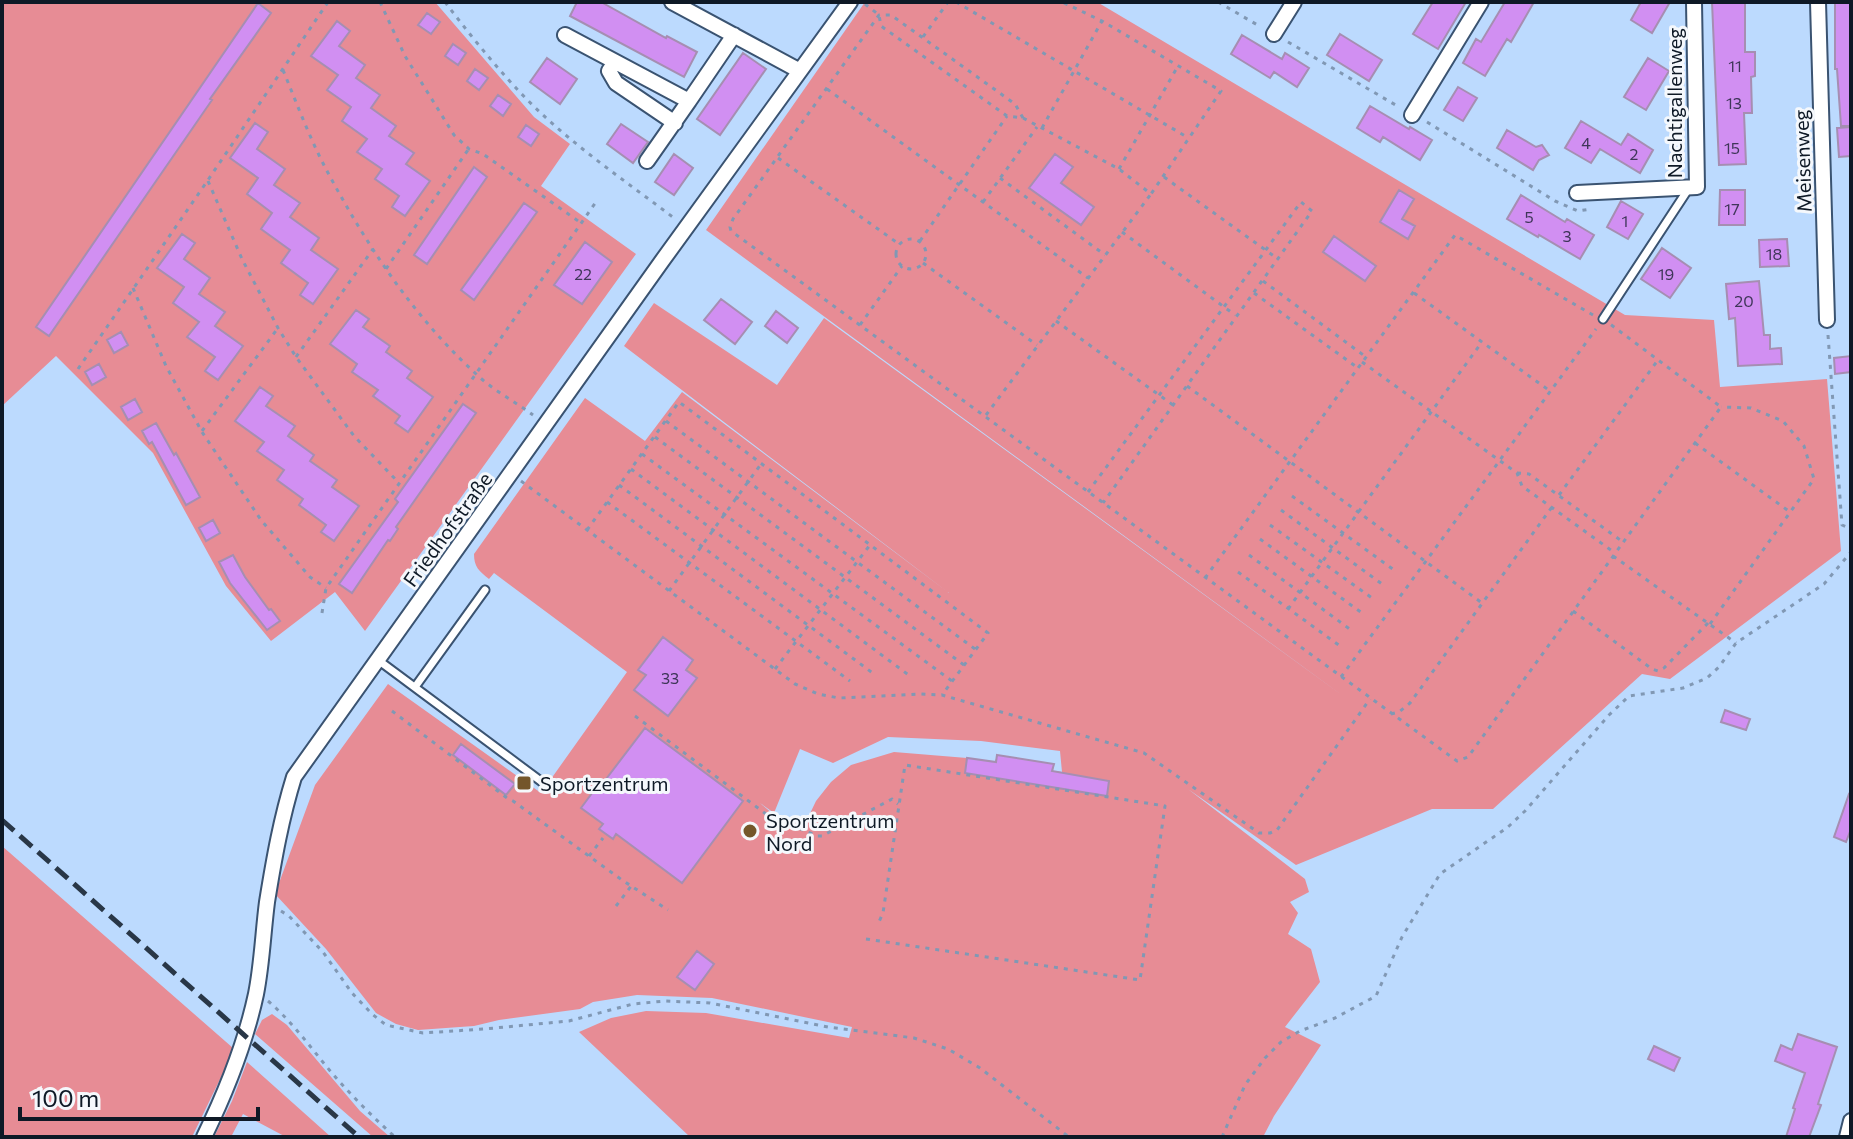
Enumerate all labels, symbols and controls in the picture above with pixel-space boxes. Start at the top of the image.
street label: Nachtigallenweg [1662,28,1686,178]
house number: 11 [1728,56,1742,75]
house number: 13 [1726,93,1742,112]
street label: Meisenweg [1788,109,1816,213]
house number: 4 [1581,133,1591,152]
house number: 15 [1724,138,1740,157]
house number: 2 [1630,144,1639,163]
house number: 17 [1724,199,1740,218]
house number: 5 [1524,207,1534,226]
house number: 1 [1622,211,1628,230]
house number: 3 [1562,226,1572,245]
house number: 18 [1766,244,1782,263]
house number: 22 [574,264,592,283]
house number: 19 [1658,264,1674,283]
house number: 20 [1734,291,1754,310]
street label: Friedhofstraße [397,467,497,591]
house number: 33 [661,668,679,687]
place label: Sportzentrum [540,771,668,795]
marker: Sportzentrum [515,774,533,792]
place label: Sportzentrum Nord [766,808,894,855]
marker: Sportzentrum Nord [741,822,759,840]
scale bar [20,1071,258,1121]
text: 100 m [32,1083,99,1112]

